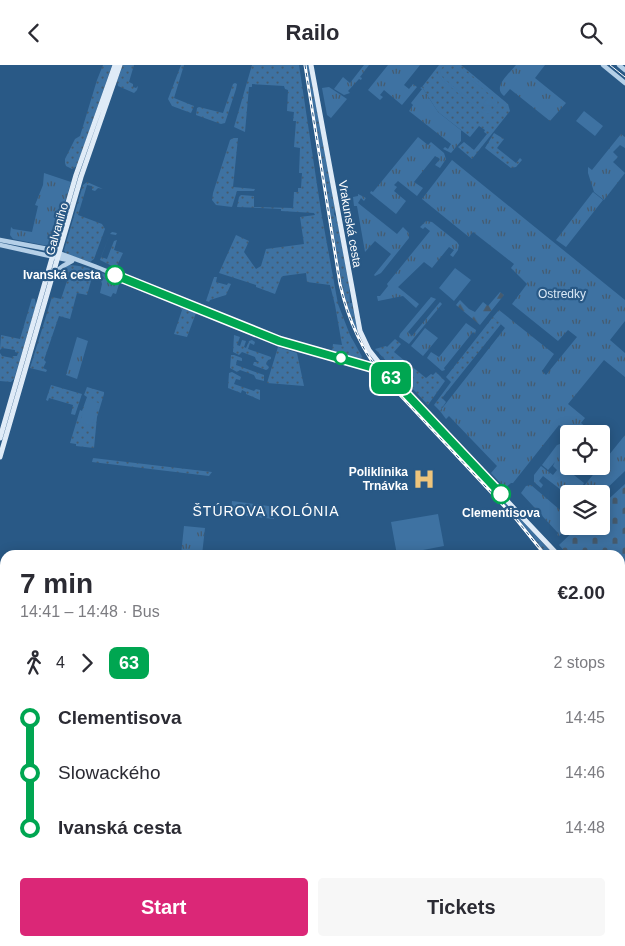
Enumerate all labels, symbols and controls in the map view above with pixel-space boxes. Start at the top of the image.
icon: back [20,19,48,47]
icon: search [577,19,605,47]
text: Railo [286,20,339,45]
street label: Vrakunská cesta [335,179,365,269]
street label: Galvaniho [43,201,71,257]
marker: Ivanská cesta [105,265,125,285]
place label: Ivanská cesta [23,268,101,282]
park label: Ostredky [538,287,586,301]
unlabelled marker [334,351,348,365]
line badge: 63 [368,362,414,394]
text: 63 [381,368,401,388]
map controls [560,425,610,535]
button: locate [560,425,610,475]
place label: Poliklinika Trnávka [349,465,408,493]
hospital icon: Poliklinika Trnávka [411,466,437,492]
marker: Clementisova [491,484,511,504]
button: layers [560,485,610,535]
district label: ŠTÚROVA KOLÓNIA [193,503,340,519]
place label: Clementisova [462,506,540,520]
text: 7 min [20,568,93,599]
text: €2.00 [557,582,605,603]
text: 14:41 – 14:48 · Bus [20,603,160,620]
icon: walk [20,649,48,677]
icon: forward [73,649,101,677]
text: 63 [119,653,139,673]
text: 4 [56,654,65,671]
text: 2 stops [553,654,605,671]
text: Clementisova [58,707,182,728]
text: 14:45 [565,709,605,726]
text: Slowackého [58,762,160,783]
text: 14:46 [565,764,605,781]
text: Ivanská cesta [58,817,182,838]
text: 14:48 [565,819,605,836]
button: Start [20,878,308,936]
button: Tickets [318,878,605,936]

